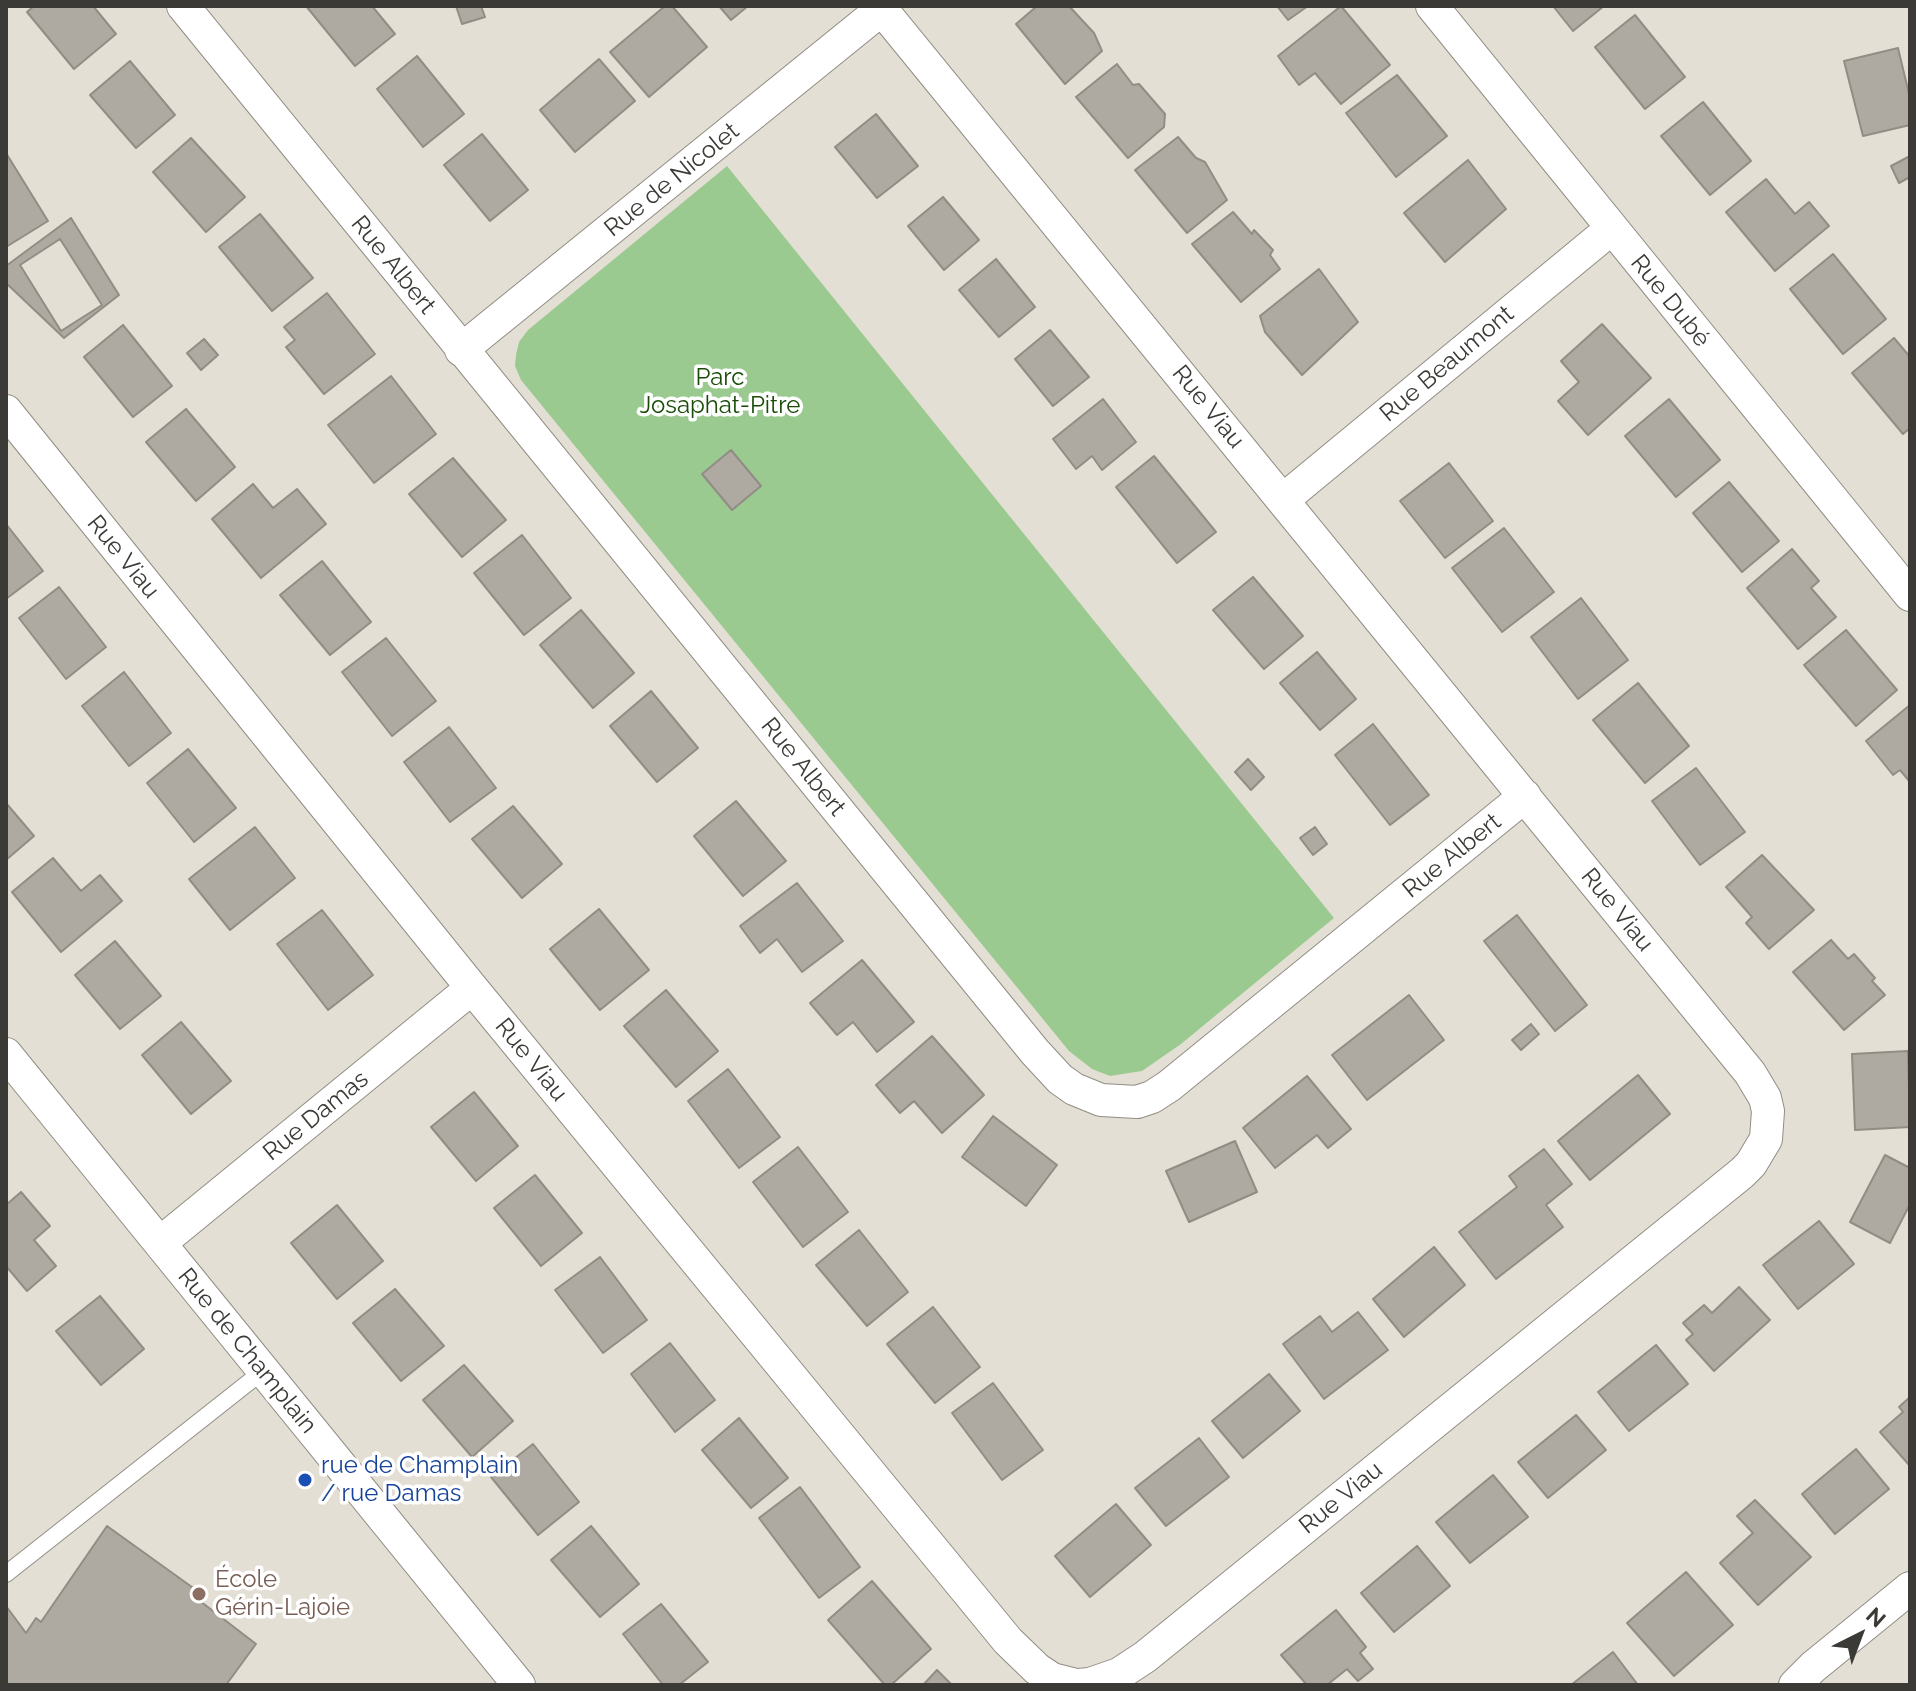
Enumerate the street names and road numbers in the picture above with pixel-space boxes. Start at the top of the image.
street label: Rue de Nicolet [599,117,745,243]
street label: Rue Albert [345,210,441,320]
street label: Rue Dubé [1624,249,1716,353]
street label: Rue Beaumont [1374,300,1520,428]
street label: Rue Viau [1166,360,1250,454]
street label: Rue Viau [81,510,165,604]
street label: Rue Albert [755,712,851,822]
street label: Rue Albert [1397,808,1507,904]
street label: Rue Viau [1575,863,1659,957]
street label: Rue Viau [489,1013,573,1107]
street label: Rue Damas [258,1065,374,1167]
street label: Rue de Champlain [172,1263,322,1439]
street label: Rue Viau [1294,1456,1388,1540]

